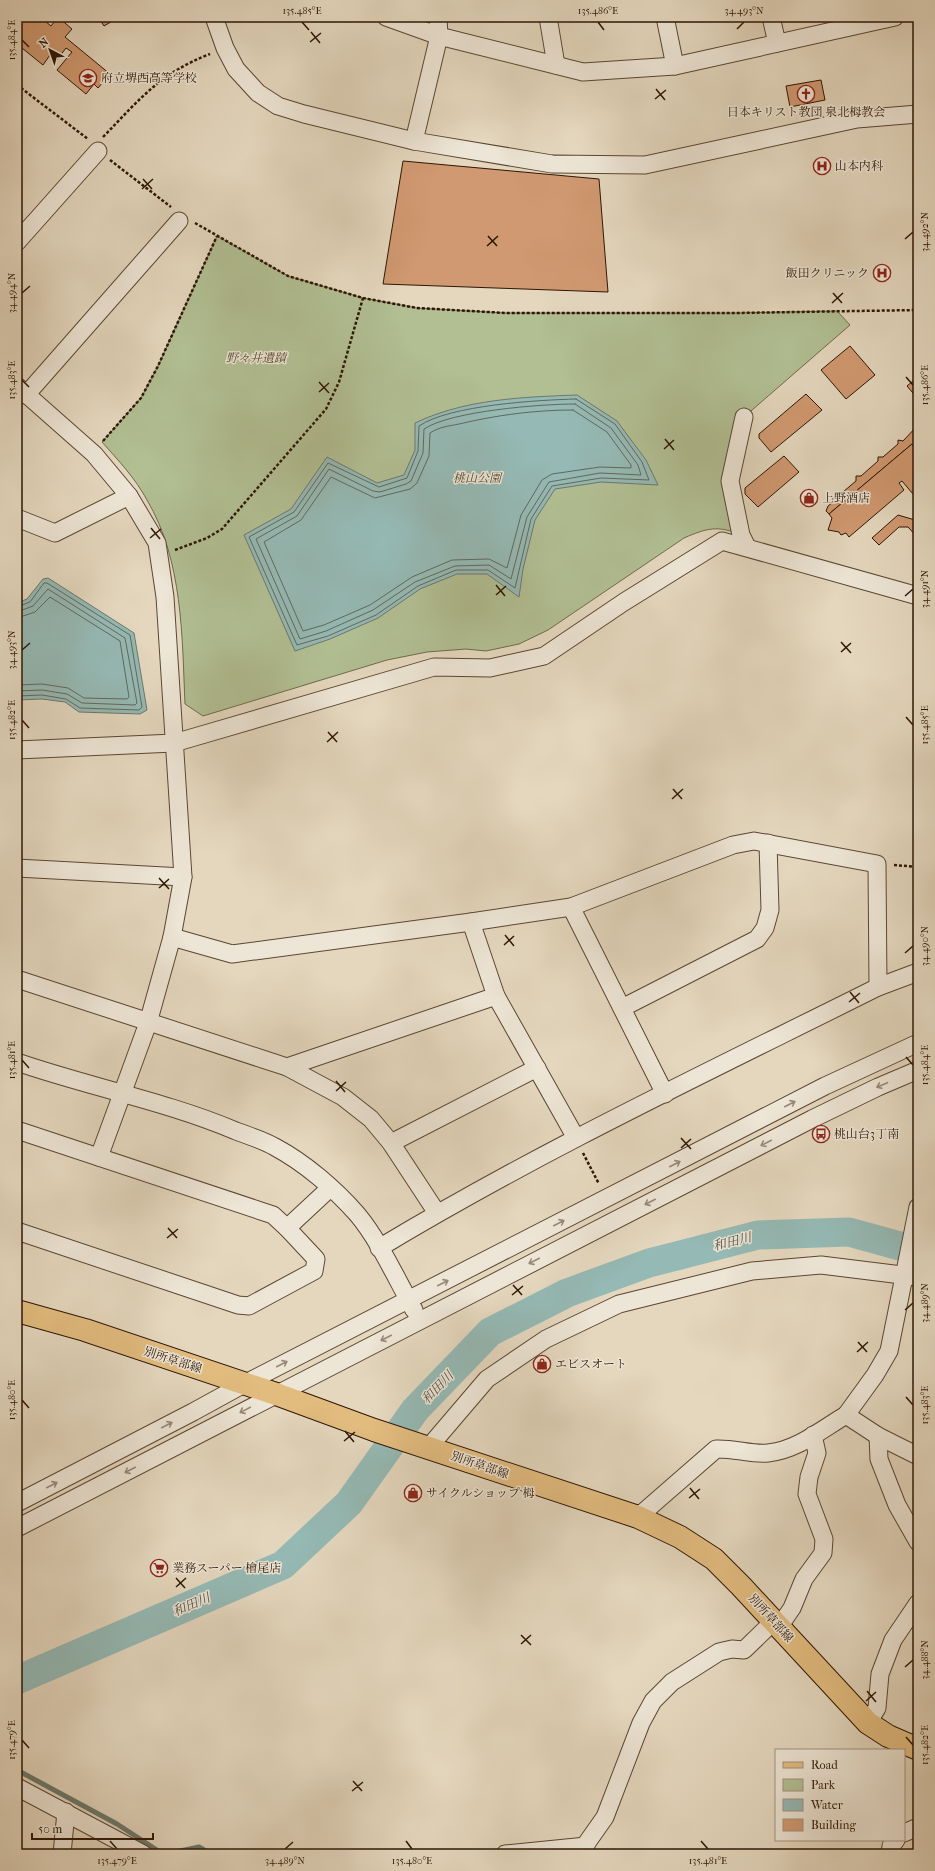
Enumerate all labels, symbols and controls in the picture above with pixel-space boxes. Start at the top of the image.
text: 135.485°E [282,5,322,17]
text: 135.486°E [578,5,618,17]
text: 34.493°N [725,5,764,17]
text: 135.484°E [6,20,18,60]
north arrow [30,30,70,70]
text: N [36,35,52,50]
school or university icon: 府立堺西高等学校 [78,68,98,88]
place label: 府立堺西高等学校 [101,71,197,85]
church icon: 日本キリスト教団 泉北栂教会 [796,84,816,104]
place label: 日本キリスト教団 泉北栂教会 [727,105,885,119]
hospital icon: 山本内科 [812,156,832,176]
place label: 山本内科 [835,159,883,173]
text: 34.492°N [919,212,931,252]
hospital icon: 飯田クリニック [872,263,892,283]
place label: 飯田クリニック [786,266,869,280]
text: 34.494°N [6,272,18,313]
park label: 野々井遺蹟 [226,351,288,365]
text: 135.483°E [6,361,18,399]
text: 135.486°E [919,365,931,405]
park label: 桃山公園 [453,471,503,485]
shop icon: 上野酒店 [799,488,819,508]
place label: 上野酒店 [822,491,870,505]
text: 34.491°N [919,569,931,608]
text: 34.493°N [6,630,18,669]
text: 135.482°E [6,700,18,740]
text: 135.485°E [919,705,931,745]
text: 34.490°N [919,925,931,966]
text: 135.481°E [6,1041,18,1079]
text: 135.484°E [919,1045,931,1085]
one-way arrow [877,1082,889,1089]
one-way arrow [784,1100,796,1107]
bus stop icon: 桃山台3丁南 [811,1124,831,1144]
place label: 桃山台3丁南 [834,1127,899,1141]
one-way arrow [760,1139,772,1147]
one-way arrow [668,1160,680,1167]
one-way arrow [644,1199,656,1206]
one-way arrow [553,1219,565,1227]
water label: 和田川 [711,1229,755,1253]
one-way arrow [529,1258,541,1266]
one-way arrow [437,1278,449,1286]
text: 34.489°N [919,1283,931,1323]
one-way arrow [380,1335,392,1343]
street label: 別所草部線 [142,1344,204,1376]
shop icon: エビスオート [532,1354,552,1374]
place label: エビスオート [555,1357,627,1371]
one-way arrow [276,1360,288,1368]
water label: 和田川 [418,1367,458,1407]
text: 135.480°E [6,1380,18,1420]
text: 135.483°E [919,1386,931,1424]
one-way arrow [239,1407,251,1415]
one-way arrow [161,1421,173,1429]
street label: 別所草部線 [449,1449,511,1481]
one-way arrow [124,1467,136,1474]
one-way arrow [45,1481,57,1488]
shop icon: サイクルショップ 栂 [403,1483,423,1503]
place label: サイクルショップ 栂 [426,1486,535,1500]
supermarket icon: 業務スーパー 檜尾店 [149,1558,169,1578]
place label: 業務スーパー 檜尾店 [172,1561,281,1575]
water label: 和田川 [170,1589,214,1619]
street label: 別所草部線 [746,1591,796,1645]
text: 34.488°N [919,1640,931,1680]
text: 135.479°E [6,1720,18,1760]
text: 135.482°E [919,1725,931,1765]
legend [775,1749,905,1841]
text: Road [811,1758,838,1772]
text: Park [811,1778,836,1792]
text: Water [810,1798,844,1812]
scale bar [32,1815,153,1841]
text: Building [811,1818,856,1832]
text: 50 m [38,1822,62,1836]
text: 135.479°E [97,1855,137,1867]
text: 34.489°N [265,1855,305,1867]
text: 135.480°E [392,1855,432,1867]
text: 135.481°E [689,1855,727,1867]

